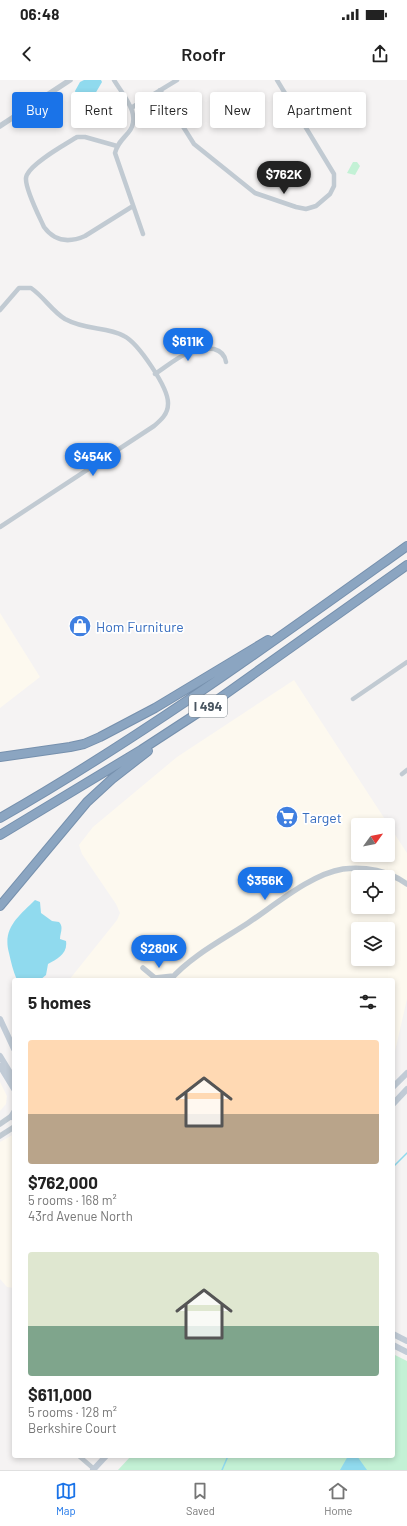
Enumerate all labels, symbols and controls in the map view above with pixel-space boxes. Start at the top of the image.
text: 06:48 [20,5,59,23]
icon: back [16,43,38,65]
text: Roofr [181,43,226,65]
icon: share [369,43,391,65]
chip: Buy [12,92,63,128]
chip: Rent [71,92,127,128]
chip: Filters [135,92,202,128]
chip: New [210,92,265,128]
chip: Apartment [273,92,366,128]
pin: $762K [256,161,312,195]
text: $762K [266,166,302,182]
pin: $611K [160,328,216,362]
text: $611K [172,333,204,349]
pin: $454K [65,443,121,477]
text: $454K [74,448,112,464]
shop icon: Hom Furniture [67,613,93,639]
place label: Hom Furniture [96,618,184,635]
road number: I 494 [189,695,227,717]
supermarket icon: Target [274,804,300,830]
place label: Target [302,809,342,826]
north arrow [351,818,395,862]
map controls [351,818,395,966]
pin: $356K [237,867,293,901]
button: locate [351,870,395,914]
text: $356K [247,872,283,888]
button: layers [351,922,395,966]
pin: $280K [131,935,187,969]
text: $280K [140,940,178,956]
icon: filters [357,991,379,1013]
text: 5 homes [28,992,91,1012]
icon: home [168,1066,240,1138]
text: $762,000 [28,1172,98,1192]
text: 5 rooms · 168 m² [28,1192,117,1208]
text: 43rd Avenue North [28,1208,133,1224]
icon: home [168,1278,240,1350]
text: $611,000 [28,1384,92,1404]
text: 5 rooms · 128 m² [28,1404,117,1420]
text: Berkshire Court [28,1420,117,1436]
tab: Map [55,1480,77,1517]
tab: Saved [186,1480,215,1517]
tab: Home [324,1480,352,1517]

